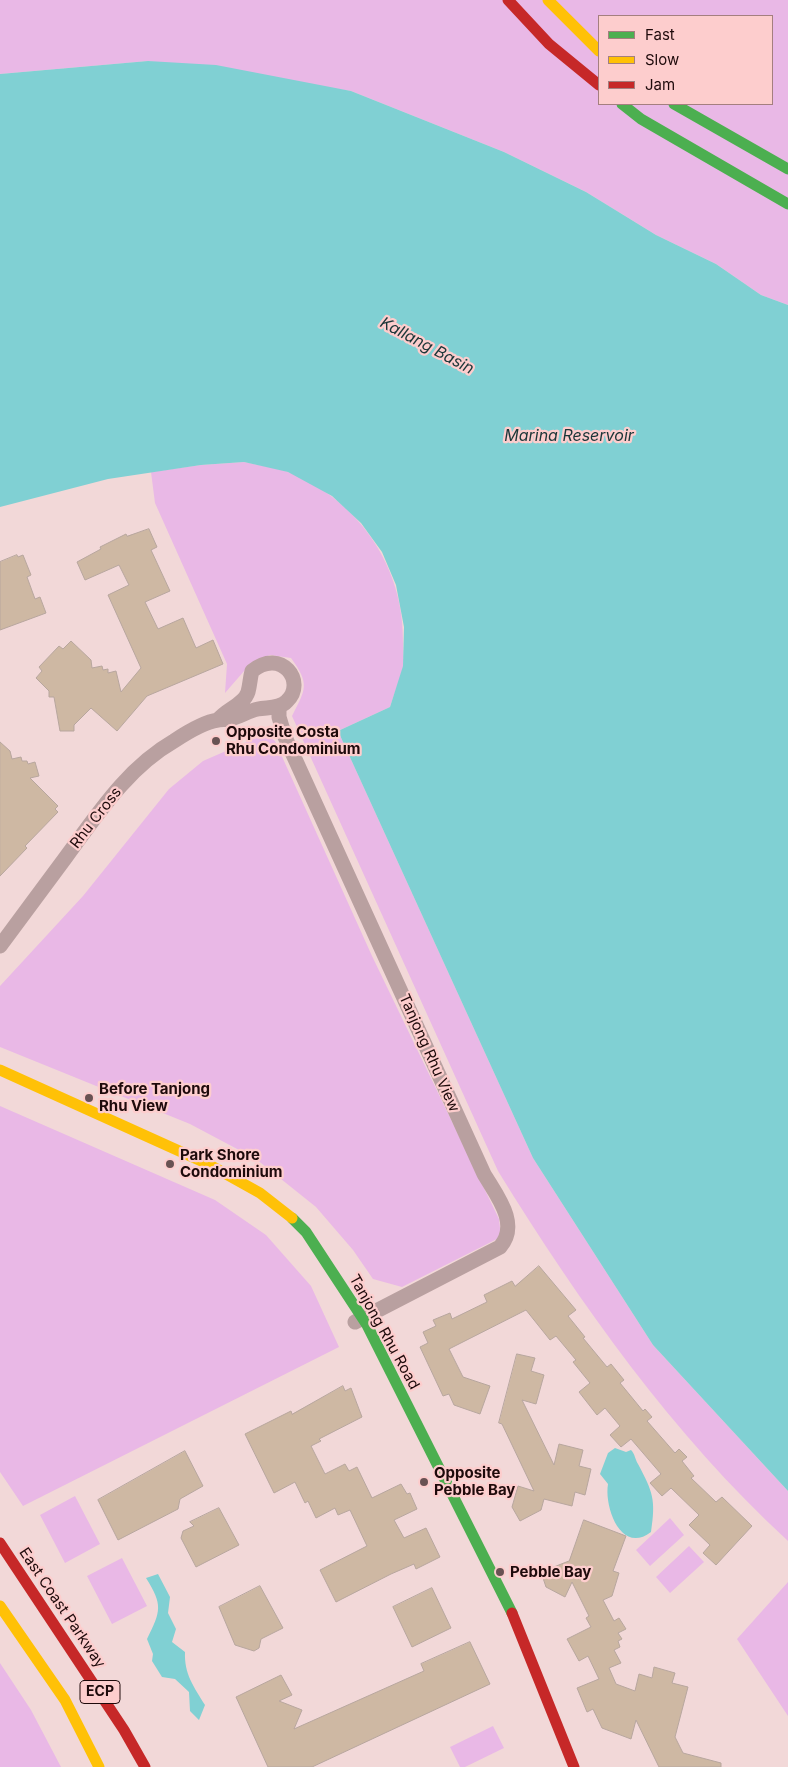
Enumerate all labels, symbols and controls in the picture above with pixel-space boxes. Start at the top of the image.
legend [598,15,773,105]
text: Fast [645,25,675,44]
text: Slow [645,50,679,69]
text: Jam [645,75,675,94]
water label: Kallang Basin [377,313,477,379]
water label: Marina Reservoir [504,426,634,446]
place label: Opposite Costa Rhu Condominium [226,723,361,758]
marker: Opposite Costa Rhu Condominium [210,735,222,747]
street label: Rhu Cross [66,784,126,852]
street label: Tanjong Rhu View [395,991,463,1115]
place label: Before Tanjong Rhu View [99,1080,210,1115]
marker: Before Tanjong Rhu View [83,1092,95,1104]
place label: Park Shore Condominium [180,1146,282,1181]
marker: Park Shore Condominium [164,1158,176,1170]
street label: Tanjong Rhu Road [345,1271,423,1393]
place label: Opposite Pebble Bay [434,1464,515,1499]
marker: Opposite Pebble Bay [418,1476,430,1488]
street label: East Coast Parkway [15,1544,109,1672]
place label: Pebble Bay [510,1563,591,1581]
marker: Pebble Bay [494,1566,506,1578]
road number: ECP [80,1680,120,1704]

